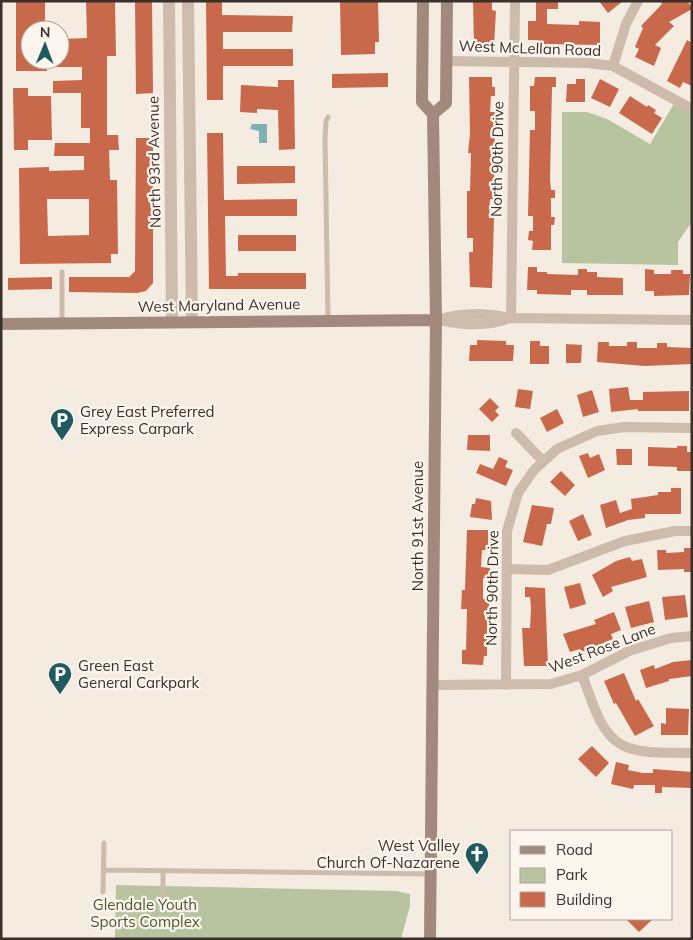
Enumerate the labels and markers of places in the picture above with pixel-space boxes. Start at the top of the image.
place label: Grey East Preferred Express Carpark [80,402,215,438]
parking icon: Grey East Preferred Express Carpark [49,407,75,441]
place label: Green East General Carkpark [78,656,200,692]
parking icon: Green East General Carkpark [47,661,73,695]
place label: West Valley Church Of-Nazarene [317,836,460,872]
church icon: West Valley Church Of-Nazarene [464,841,490,875]

